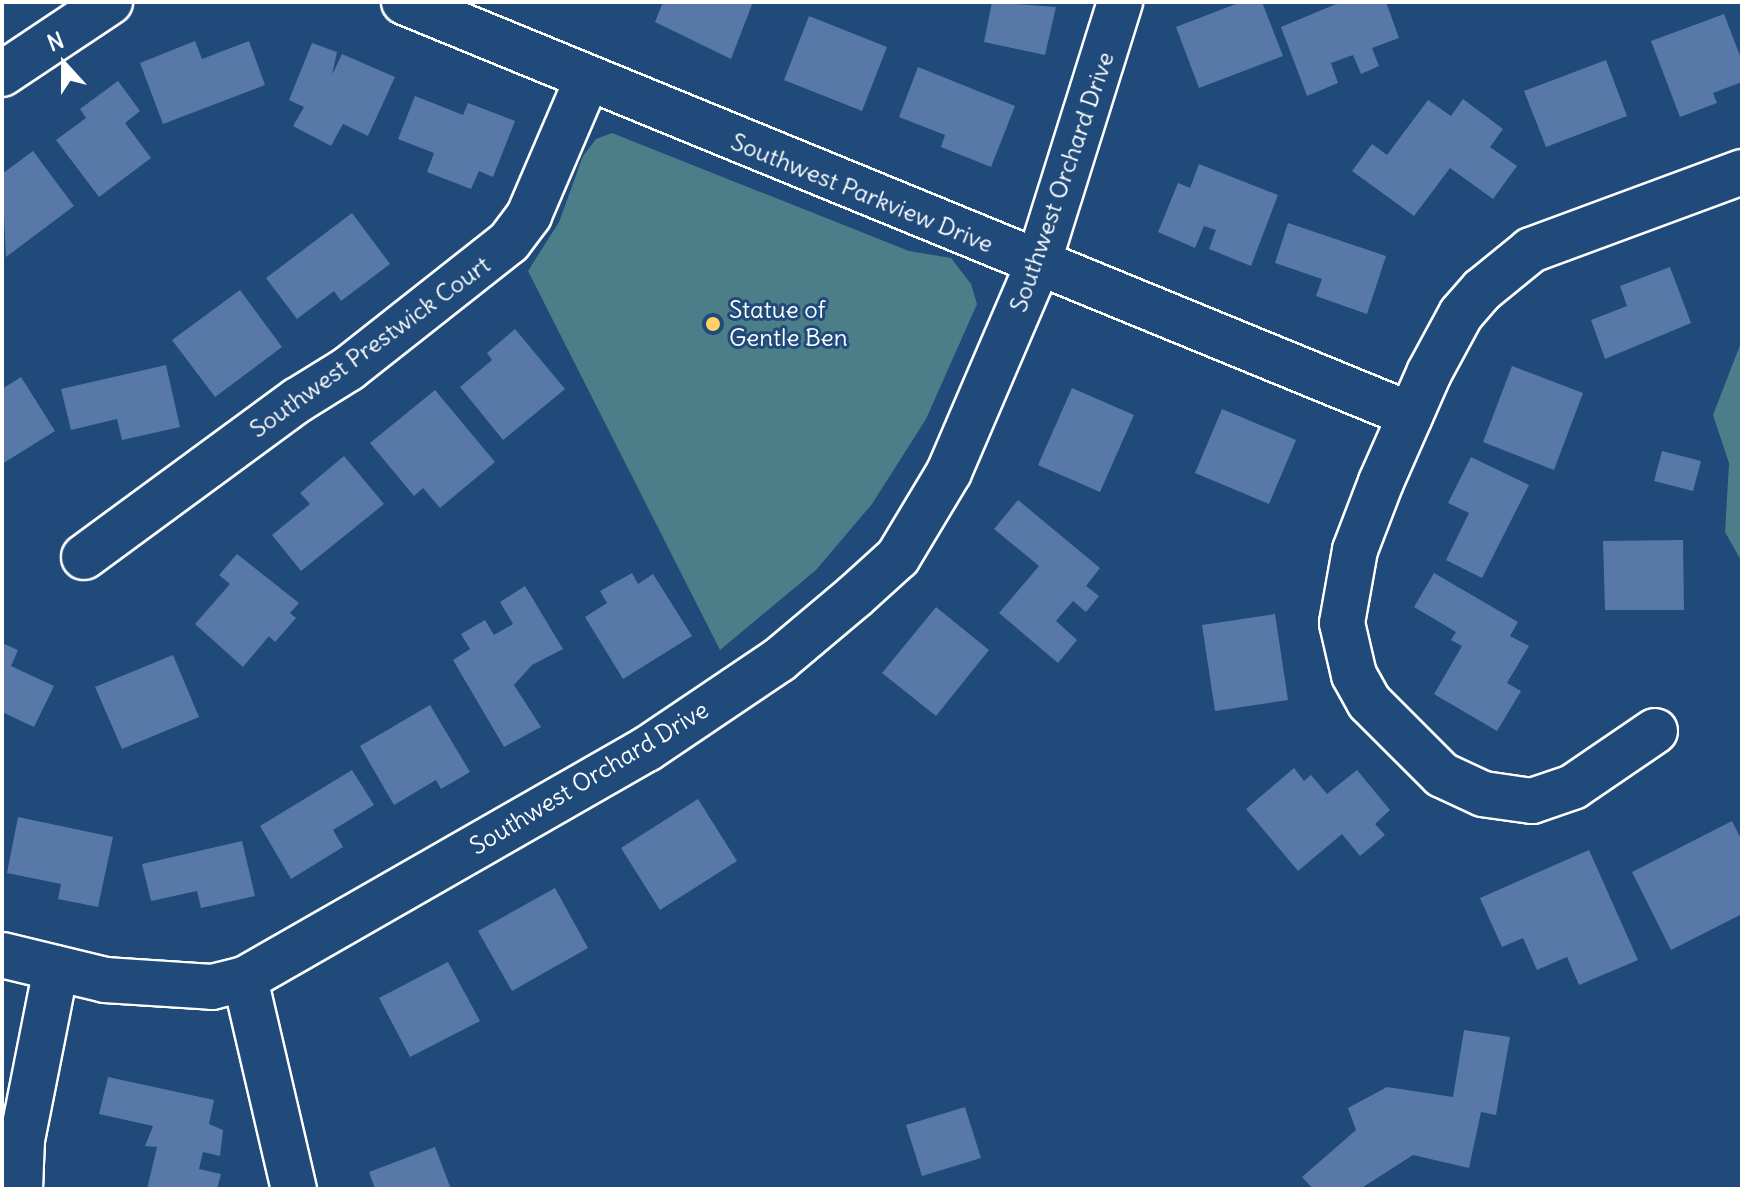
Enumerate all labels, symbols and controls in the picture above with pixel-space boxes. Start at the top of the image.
north arrow [24,24,104,104]
text: N [43,26,68,57]
street label: Southwest Orchard Drive [1004,48,1120,316]
street label: Southwest Parkview Drive [727,127,997,259]
street label: Southwest Prestwick Court [244,250,496,444]
place label: Statue of Gentle Ben [729,296,848,352]
marker: Statue of Gentle Ben [704,315,722,333]
street label: Southwest Orchard Drive [465,695,713,861]

